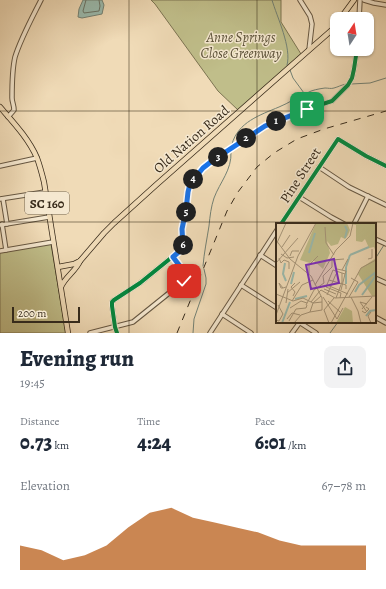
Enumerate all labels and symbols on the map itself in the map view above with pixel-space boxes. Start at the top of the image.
north arrow [330,12,374,56]
park label: Anne Springs Close Greenway [200,28,282,63]
pin [290,92,324,126]
street label: Old Nation Road [149,101,234,178]
pin: 1 [266,111,286,131]
pin: 2 [236,128,256,148]
street label: Pine Street [275,144,326,207]
pin: 3 [208,147,228,167]
pin: 4 [183,169,203,189]
road number: SC 160 [25,192,69,214]
pin: 5 [176,202,196,222]
inset map [276,223,376,323]
pin: 6 [173,235,193,255]
pin [167,264,201,298]
scale bar [12,305,80,324]

